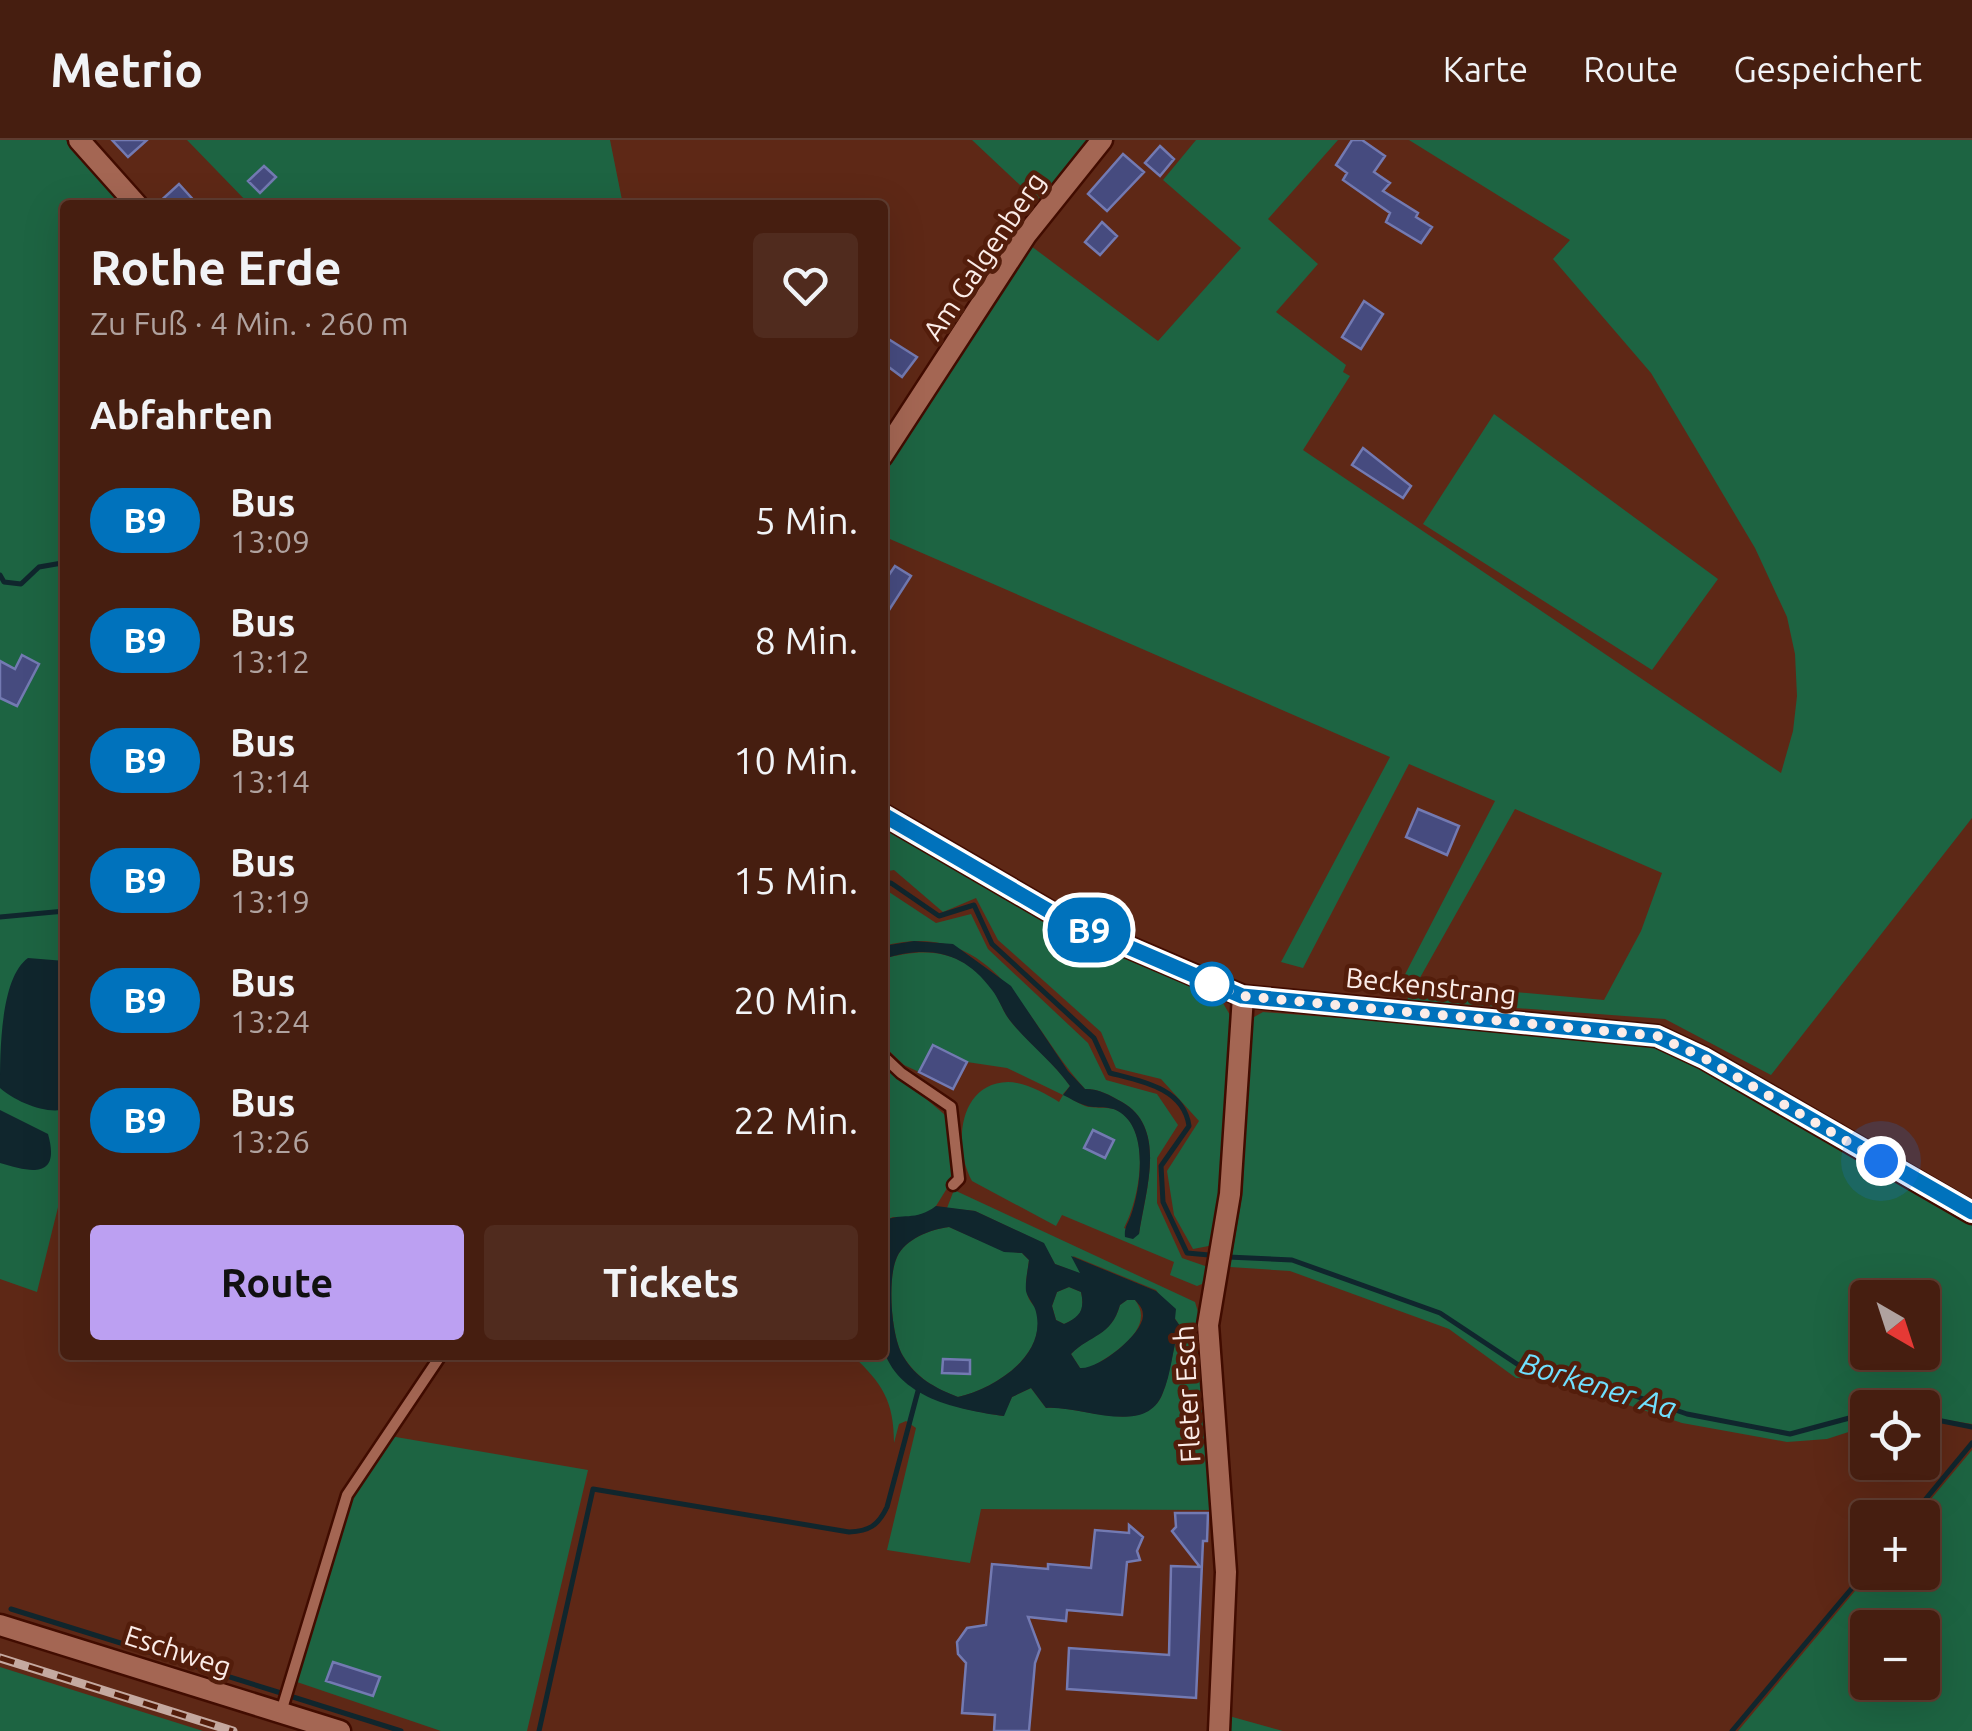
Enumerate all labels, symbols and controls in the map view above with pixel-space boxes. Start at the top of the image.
text: Metrio [50,42,203,96]
text: Karte [1443,49,1528,89]
text: Route [1583,49,1678,89]
text: Gespeichert [1733,49,1922,89]
street label: Am Galgenberg [916,166,1051,345]
button: heart [753,233,858,338]
text: Rothe Erde [90,240,342,294]
text: Zu Fuß · 4 Min. · 260 m [90,305,409,341]
text: Abfahrten [90,394,273,436]
text: Bus [230,481,295,523]
text: 5 Min. [755,499,858,541]
text: B9 [124,500,166,540]
text: 13:09 [230,523,310,559]
text: Bus [230,601,295,643]
text: 8 Min. [755,619,858,661]
text: B9 [124,620,166,660]
text: 13:12 [230,643,310,679]
text: Bus [230,721,295,763]
text: 10 Min. [733,739,858,781]
text: B9 [124,740,166,780]
text: 13:14 [230,763,310,799]
text: Bus [230,841,295,883]
text: 15 Min. [733,859,858,901]
text: B9 [124,860,166,900]
text: 13:19 [230,883,310,919]
line badge: B9 [1044,898,1134,962]
text: B9 [1068,910,1110,950]
text: Bus [230,961,295,1003]
street label: Beckenstrang [1344,961,1518,1010]
unlabelled marker [1191,963,1233,1005]
text: 20 Min. [733,979,858,1021]
text: B9 [124,980,166,1020]
text: 13:24 [230,1003,310,1039]
text: Bus [230,1081,295,1123]
text: 22 Min. [733,1099,858,1141]
text: B9 [124,1100,166,1140]
text: 13:26 [230,1123,310,1159]
your location [1856,1136,1906,1186]
button: Route [90,1225,464,1340]
button: Tickets [484,1225,858,1340]
north arrow [1850,1280,1940,1370]
map controls [1850,1280,1940,1700]
street label: Fleter Esch [1167,1324,1206,1464]
water label: Borkener Aa [1516,1345,1681,1425]
button: locate [1850,1390,1940,1480]
button: + [1850,1500,1940,1590]
button: − [1850,1610,1940,1700]
street label: Eschweg [121,1619,235,1682]

